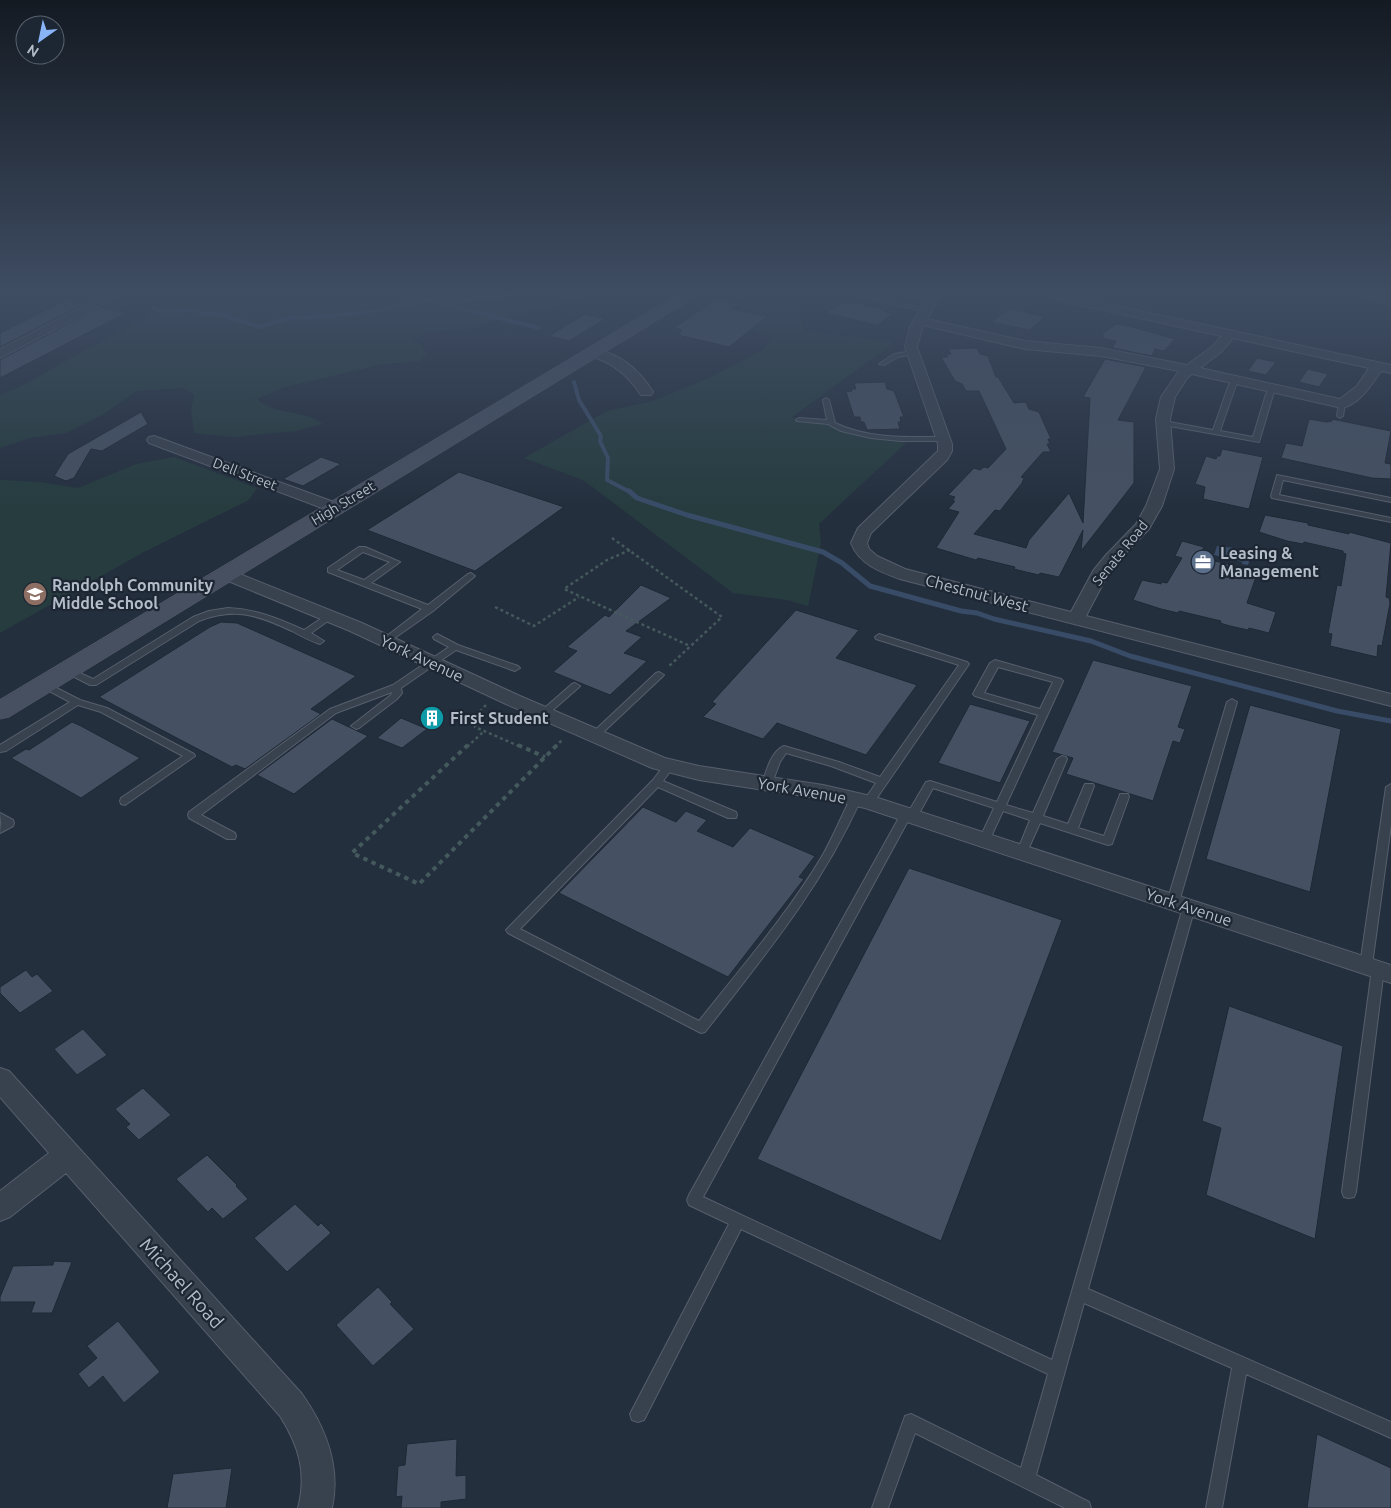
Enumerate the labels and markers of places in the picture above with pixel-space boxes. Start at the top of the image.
place label: Leasing & Management [1220,544,1319,580]
office icon: Leasing & Management [1190,549,1216,575]
place label: Randolph Community Middle School [52,576,214,612]
school or university icon: Randolph Community Middle School [22,581,48,607]
building icon: First Student [419,705,445,731]
place label: First Student [450,709,549,727]

